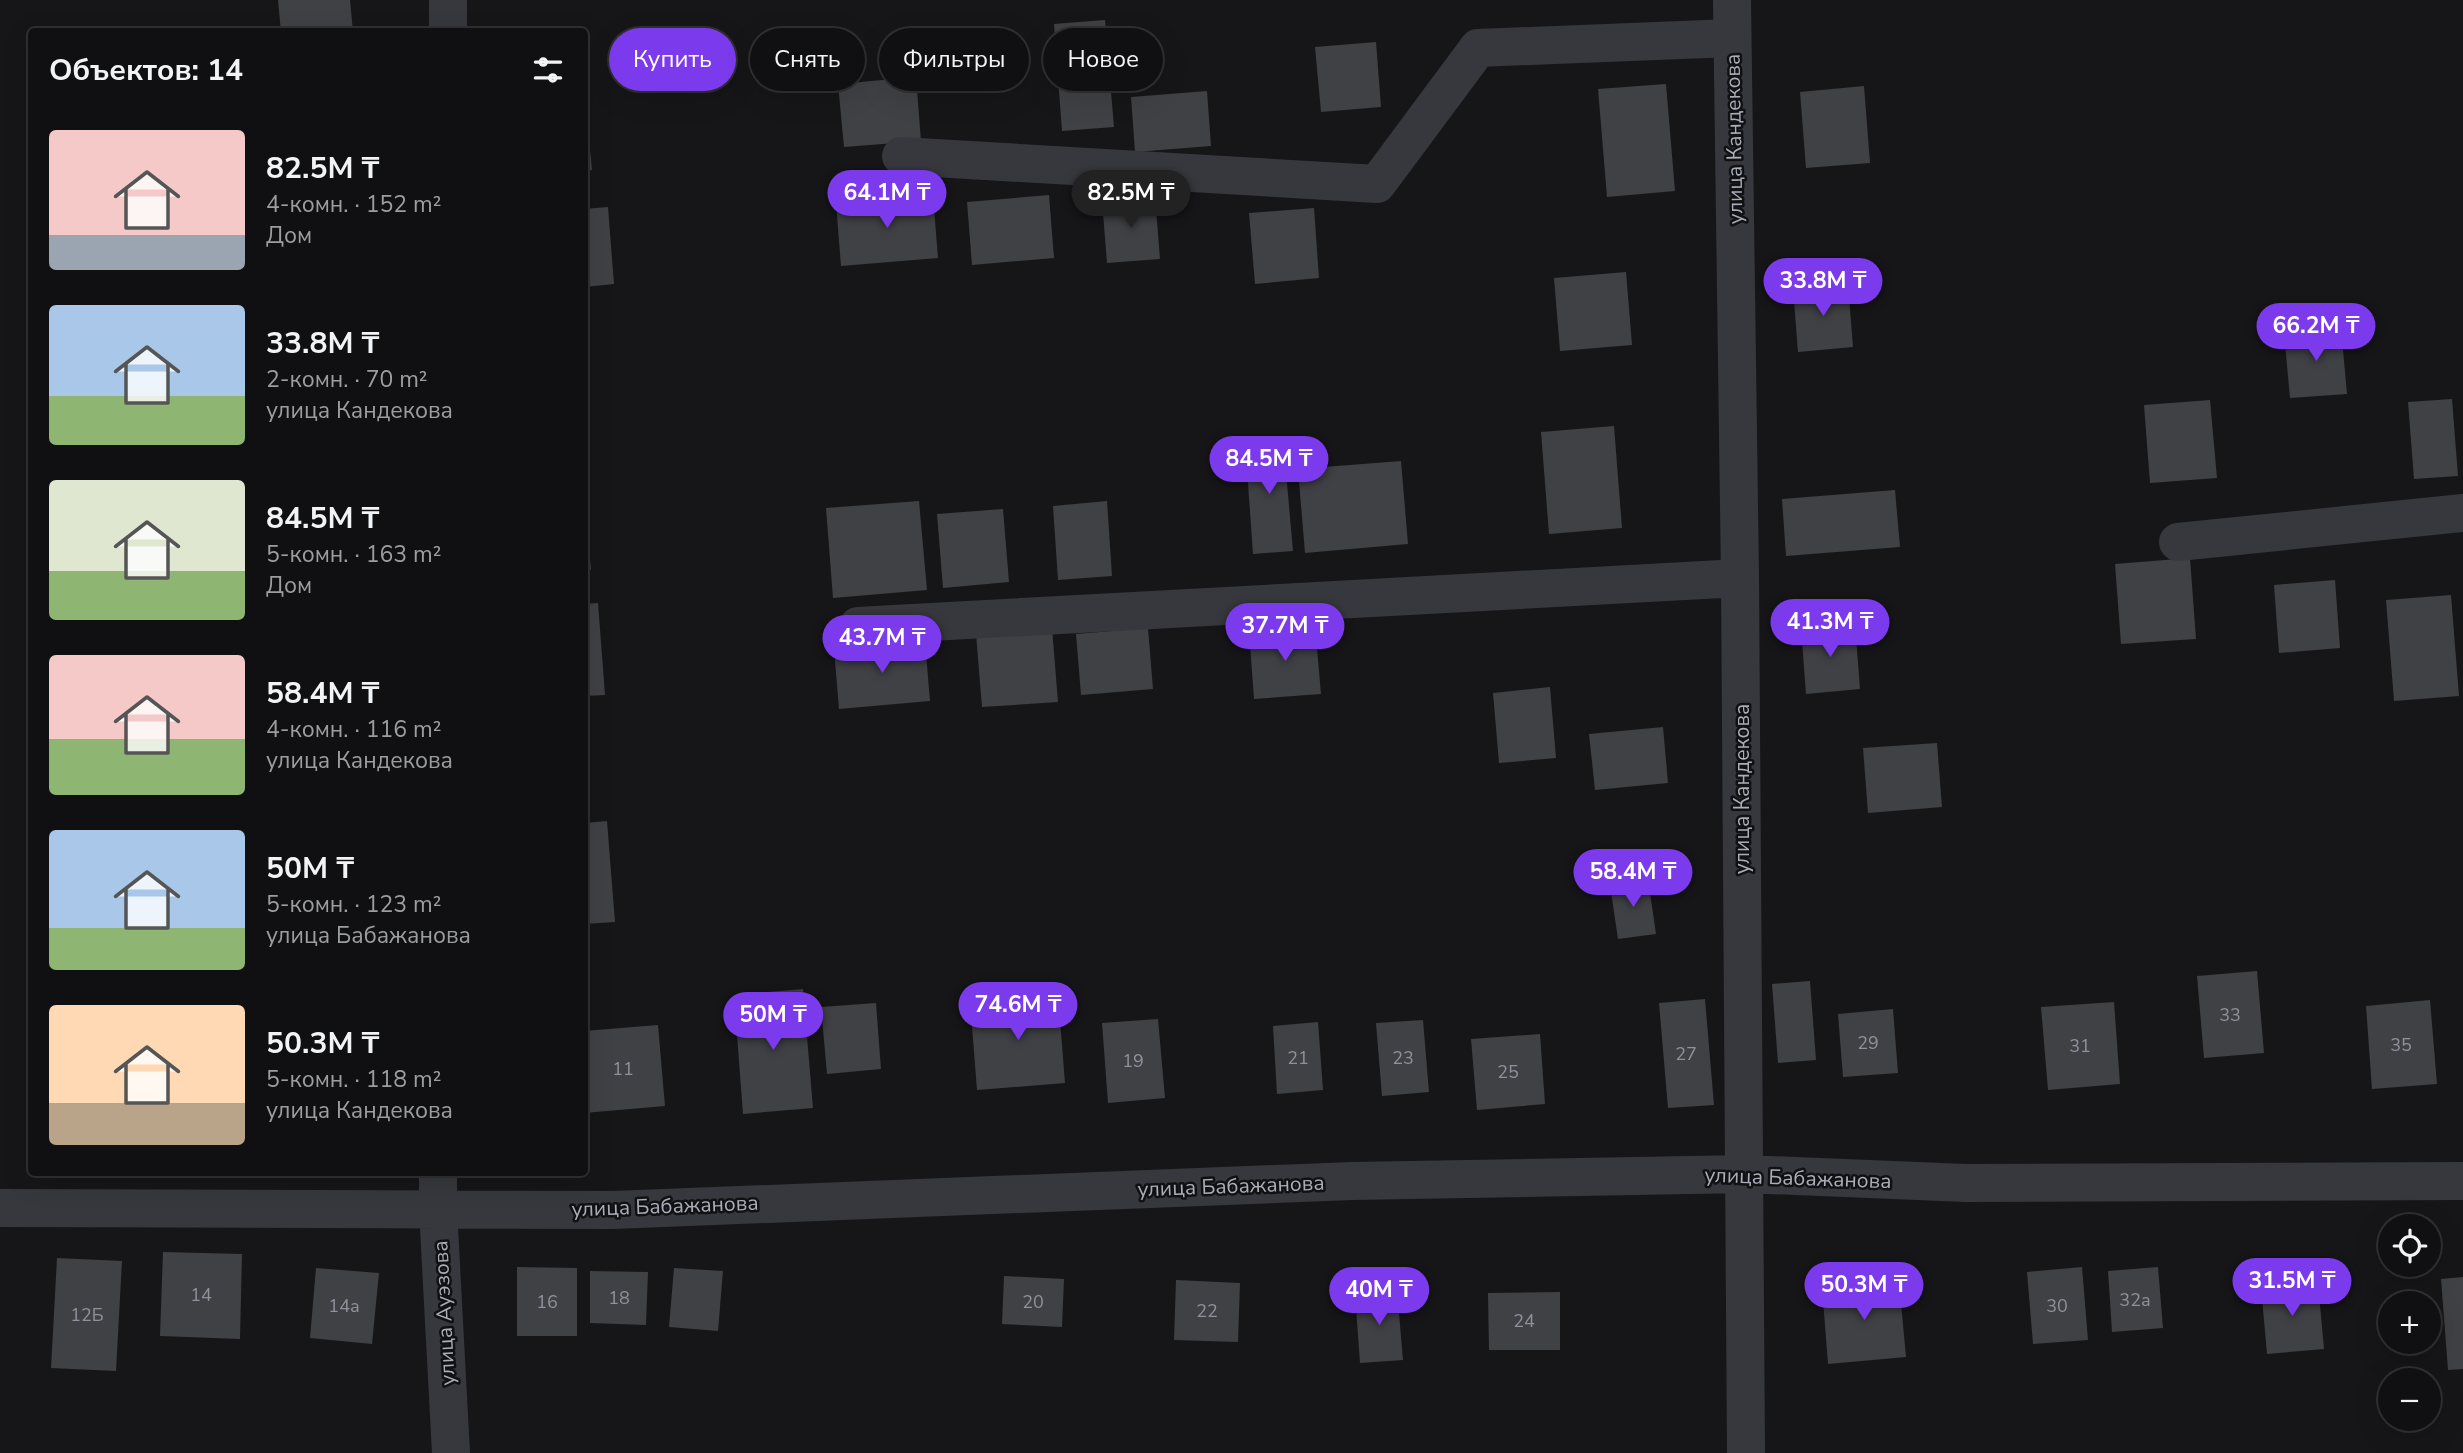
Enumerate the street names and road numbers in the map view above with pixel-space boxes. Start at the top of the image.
street label: улица Кандекова [1719,53,1749,225]
street label: улица Кандекова [1728,704,1756,874]
street label: улица Бабажанова [1704,1161,1892,1195]
street label: улица Бабажанова [1137,1169,1325,1203]
street label: улица Бабажанова [571,1189,759,1223]
street label: улица Ауэзова [426,1240,462,1386]

